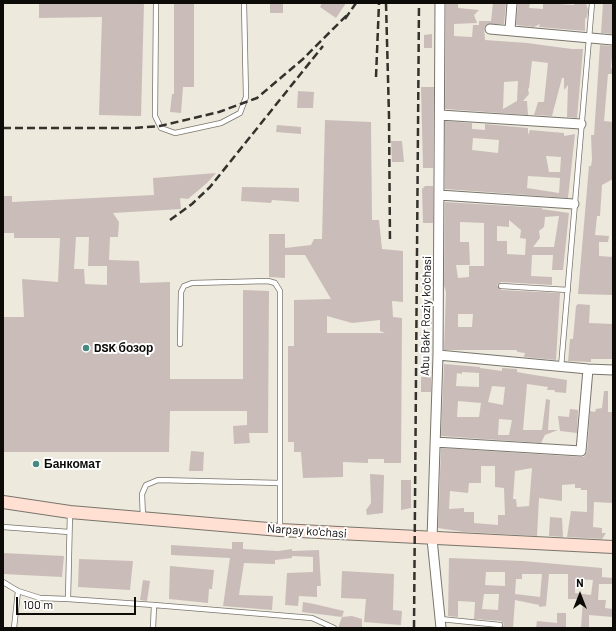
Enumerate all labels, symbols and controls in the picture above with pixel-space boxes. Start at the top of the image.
street label: Abu Bakr Roziy ko'chasi [418,256,434,376]
place label: DSK бозор [94,341,153,355]
marker: DSK бозор [81,343,91,353]
place label: Банкомат [44,457,101,471]
marker: Банкомат [31,459,41,469]
street label: Narpay ko'chasi [267,521,347,541]
north arrow [560,575,600,615]
text: N [576,576,584,589]
scale bar [18,589,138,615]
text: 100 m [23,597,53,611]

